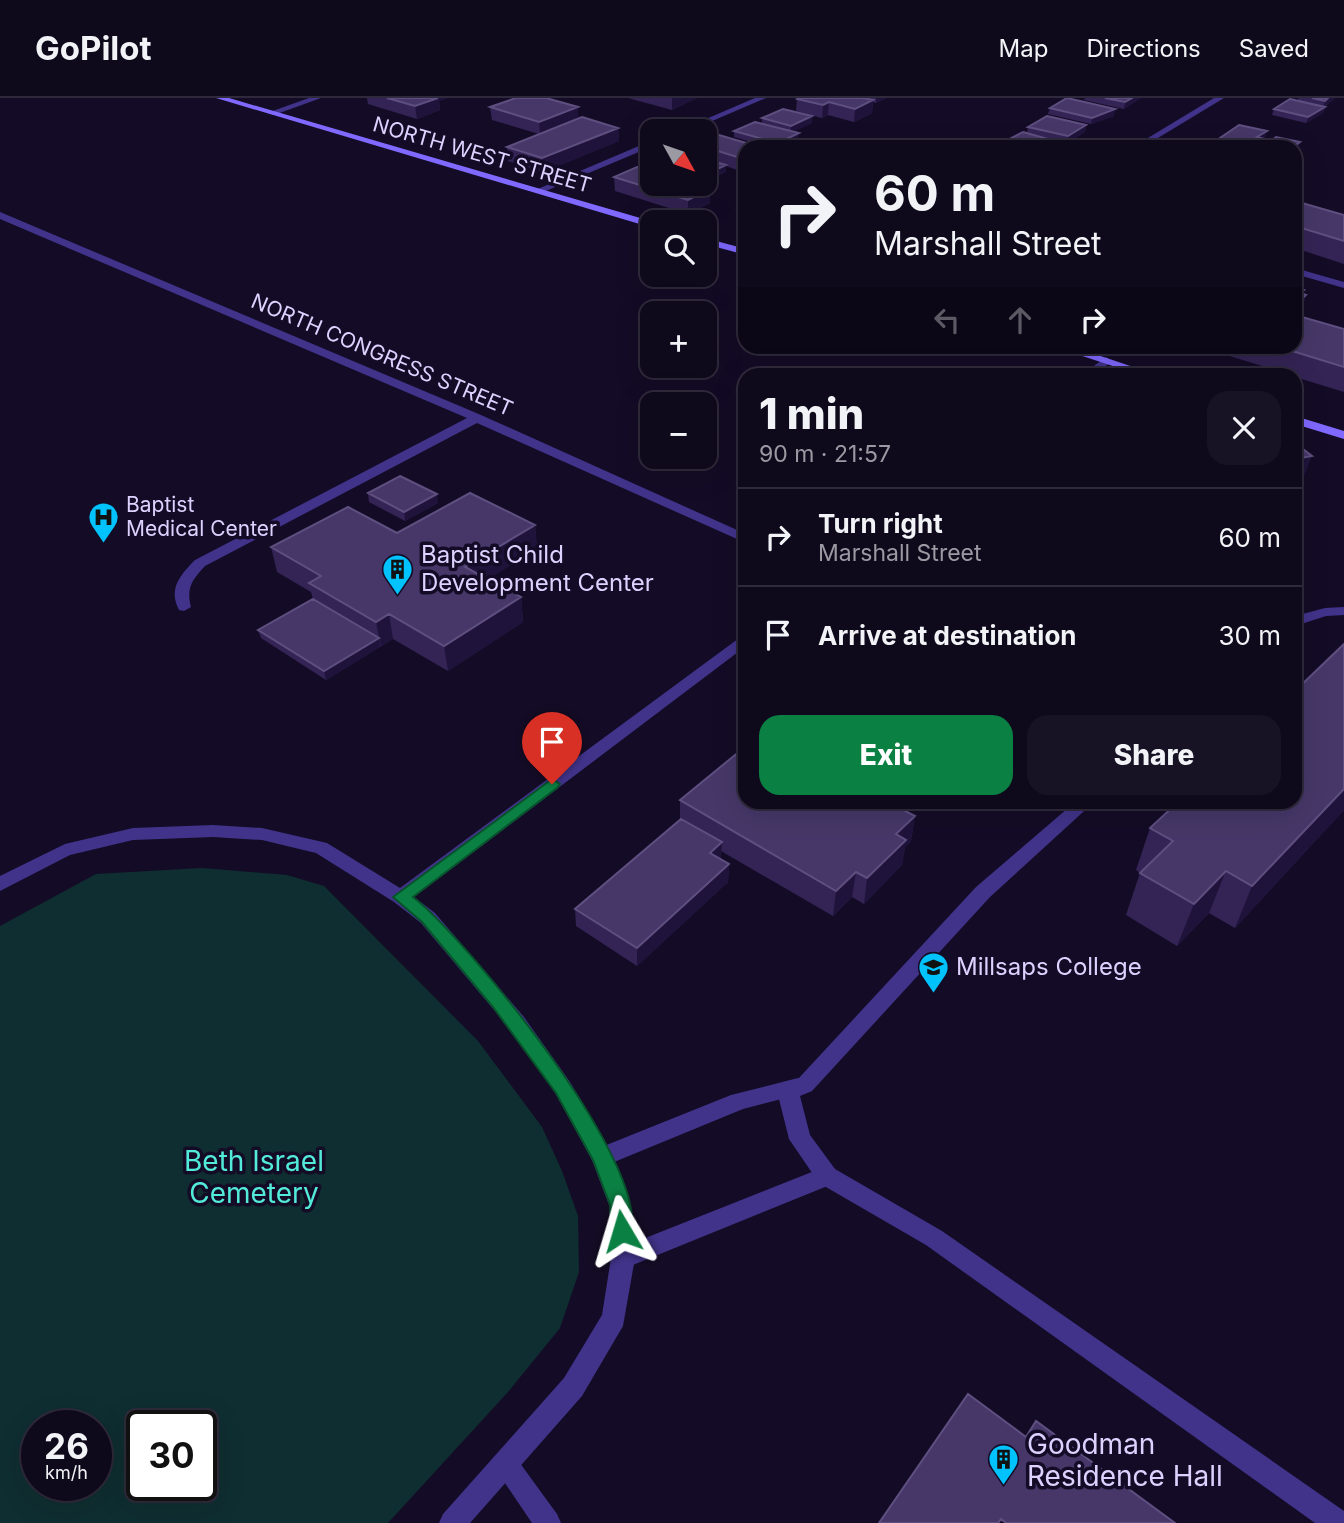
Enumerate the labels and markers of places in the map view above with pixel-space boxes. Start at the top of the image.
place label: Baptist Medical Center [126,492,277,541]
hospital icon: Baptist Medical Center [86,500,120,544]
place label: Baptist Child Development Center [421,540,654,597]
building icon: Baptist Child Development Center [381,552,415,596]
pin [522,712,582,784]
school or university icon: Millsaps College [916,950,950,994]
place label: Millsaps College [956,952,1142,981]
place label: Goodman Residence Hall [1027,1427,1223,1493]
building icon: Goodman Residence Hall [987,1443,1021,1487]

